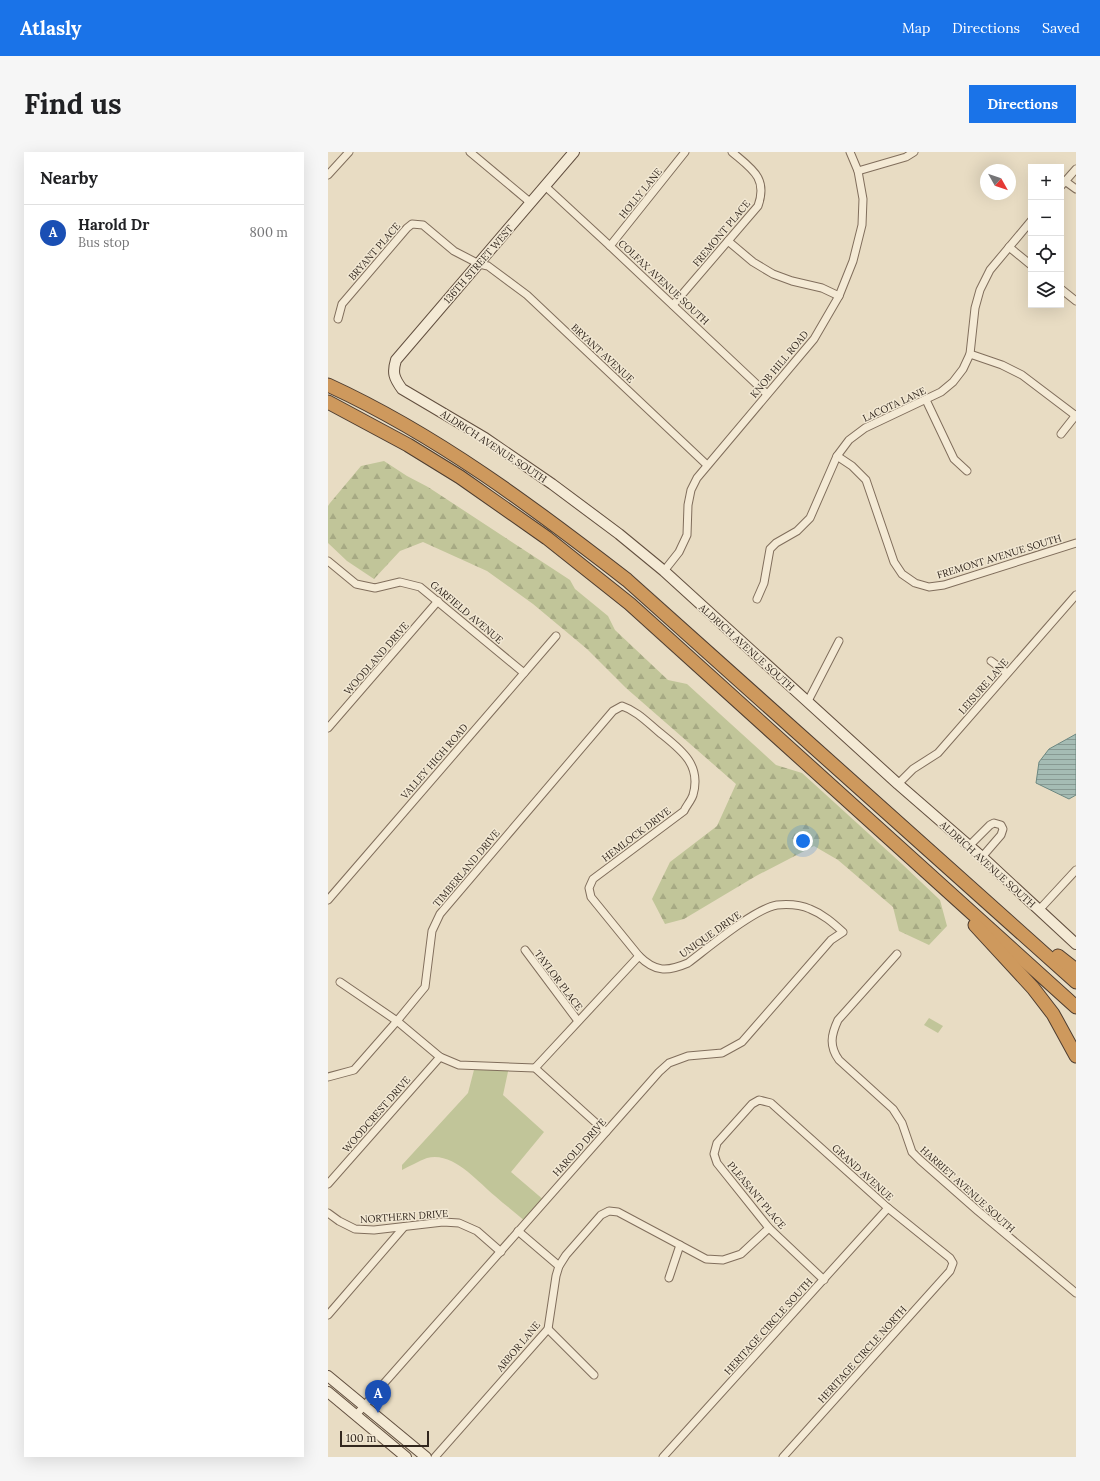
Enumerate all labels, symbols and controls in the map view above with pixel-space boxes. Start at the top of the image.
text: Atlasly [20,16,81,40]
text: Map [902,19,930,37]
text: Directions [952,19,1020,37]
text: Saved [1042,19,1080,37]
button: Directions [969,85,1076,123]
text: Find us [24,86,122,122]
north arrow [980,164,1016,200]
map controls [1028,164,1064,308]
button: + [1028,164,1064,200]
street label: HOLLY LANE [616,165,665,221]
text: Nearby [40,167,98,189]
street label: FREMONT PLACE [690,197,753,269]
button: − [1028,200,1064,236]
text: Harold Dr [78,215,149,234]
street label: BRYANT PLACE [346,220,403,283]
street label: 136TH STREET WEST [441,222,516,306]
text: A [49,224,57,241]
text: 800 m [250,224,288,241]
text: Bus stop [78,234,130,251]
button: locate [1028,236,1064,272]
street label: COLFAX AVENUE SOUTH [616,237,712,328]
button: layers [1028,272,1064,308]
street label: BRYANT AVENUE [569,321,637,386]
street label: KNOB HILL ROAD [747,328,811,401]
street label: LACOTA LANE [861,384,928,425]
street label: ALDRICH AVENUE SOUTH [437,407,550,486]
street label: FREMONT AVENUE SOUTH [935,531,1063,582]
street label: GARFIELD AVENUE [428,578,506,647]
street label: ALDRICH AVENUE SOUTH [695,600,797,694]
street label: WOODLAND DRIVE [341,619,412,698]
street label: LEISURE LANE [956,656,1011,717]
street label: VALLEY HIGH ROAD [397,721,471,803]
street label: HEMLOCK DRIVE [599,804,673,865]
street label: ALDRICH AVENUE SOUTH [936,817,1038,911]
street label: TIMBERLAND DRIVE [430,827,503,910]
your location [793,831,813,851]
street label: UNIQUE DRIVE [677,908,744,961]
street label: TAYLOR PLACE [532,948,585,1013]
street label: WOODCREST DRIVE [340,1073,413,1155]
street label: HAROLD DRIVE [550,1116,609,1179]
street label: GRAND AVENUE [829,1141,896,1203]
street label: HARRIET AVENUE SOUTH [918,1143,1018,1236]
street label: PLEASANT PLACE [725,1159,789,1232]
street label: NORTHERN DRIVE [359,1207,449,1226]
street label: HERITAGE CIRCLE SOUTH [721,1275,815,1378]
street label: HERITAGE CIRCLE NORTH [815,1303,910,1406]
street label: ARBOR LANE [493,1319,543,1375]
pin: A [365,1380,391,1413]
scale bar [340,1429,429,1448]
text: 100 m [346,1431,376,1445]

